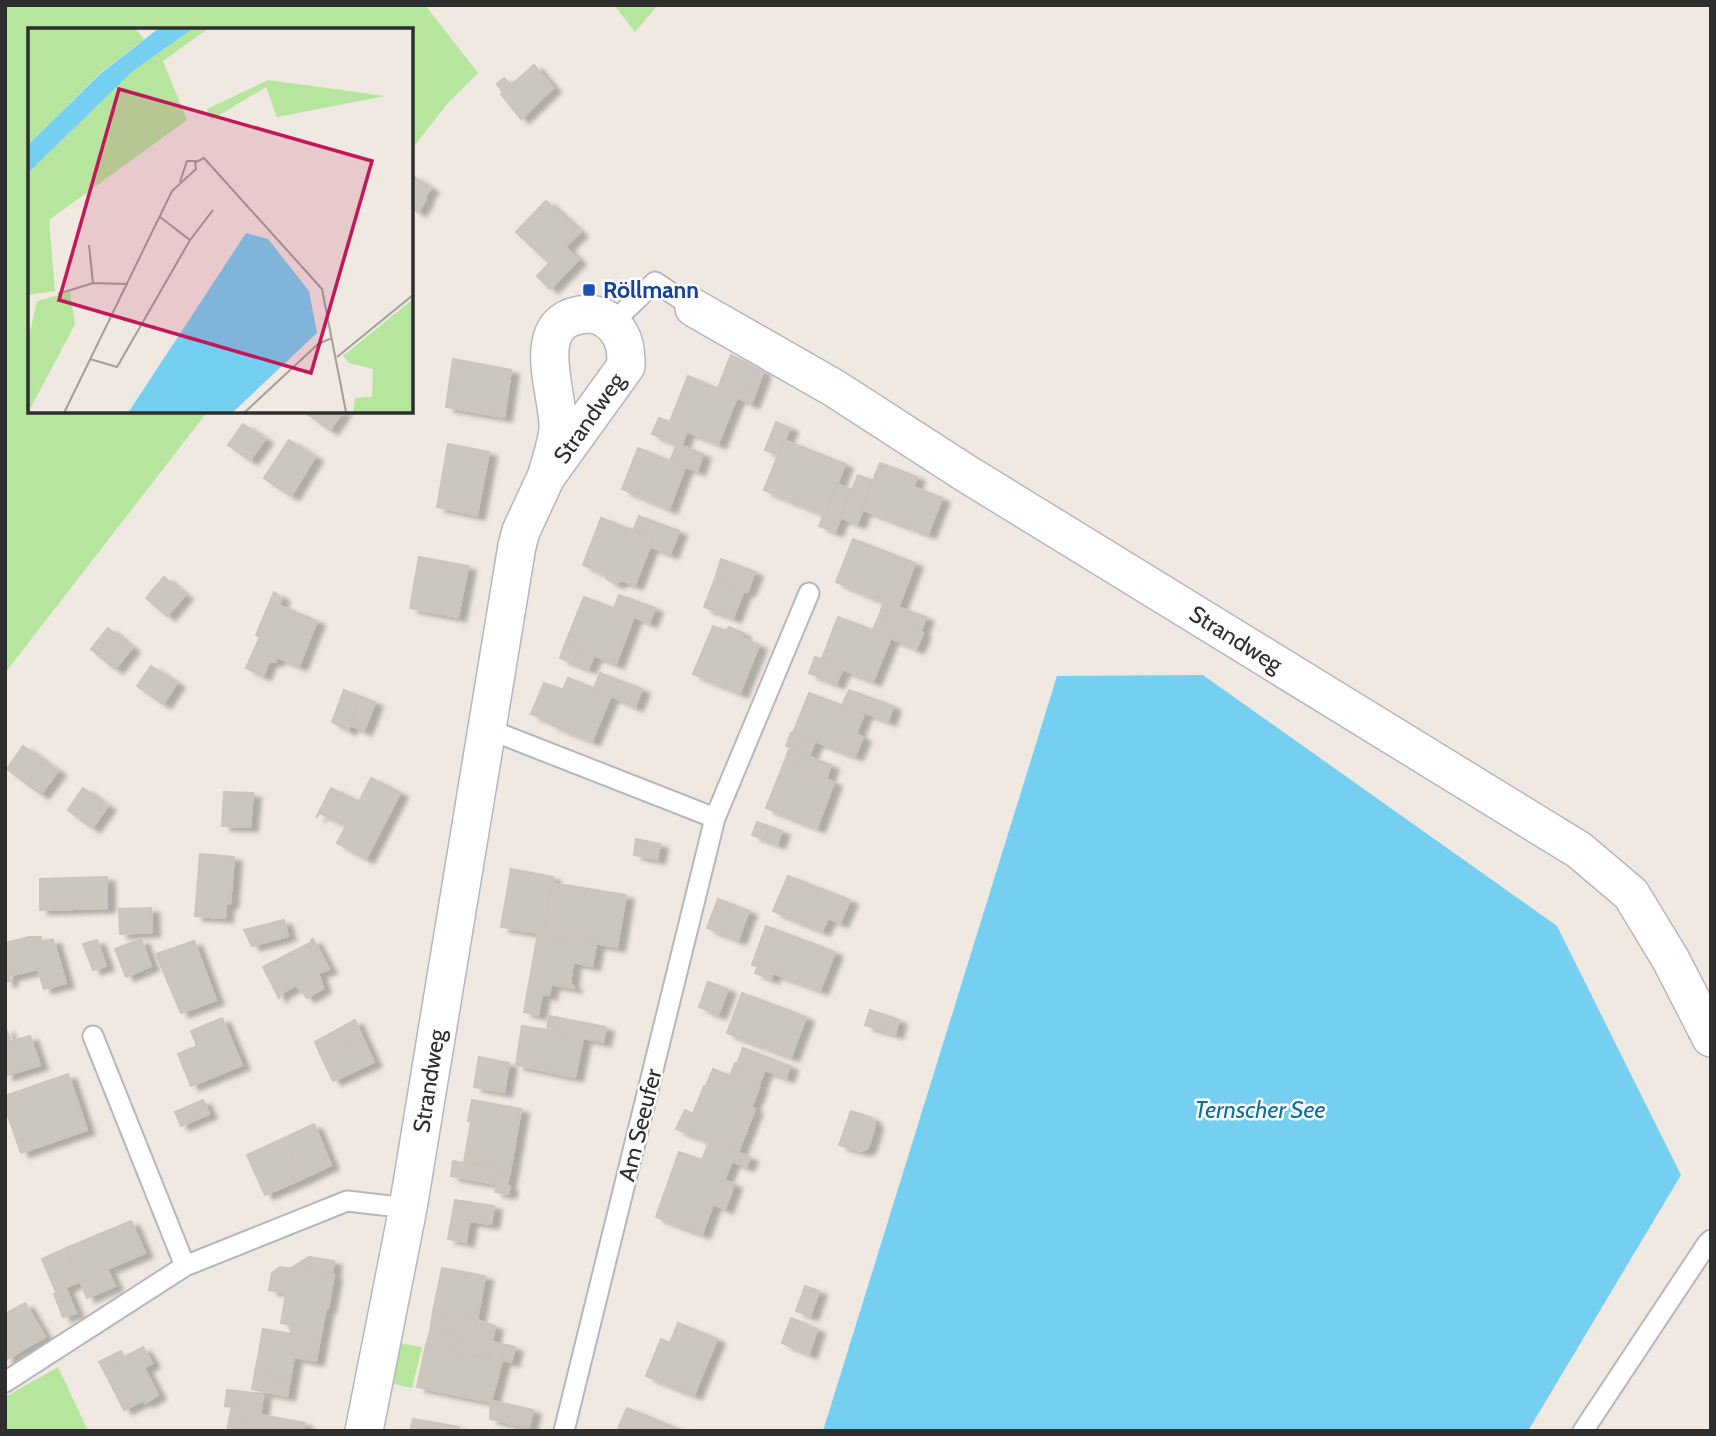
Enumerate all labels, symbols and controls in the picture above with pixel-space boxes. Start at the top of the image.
inset map [28,28,413,413]
place label: Röllmann [603,276,699,304]
marker: Röllmann [581,282,597,298]
street label: Strandweg [548,367,631,469]
street label: Strandweg [1184,599,1288,679]
street label: Strandweg [407,1027,451,1135]
street label: Am Seeufer [613,1065,668,1184]
water label: Ternscher See [1194,1095,1326,1124]

